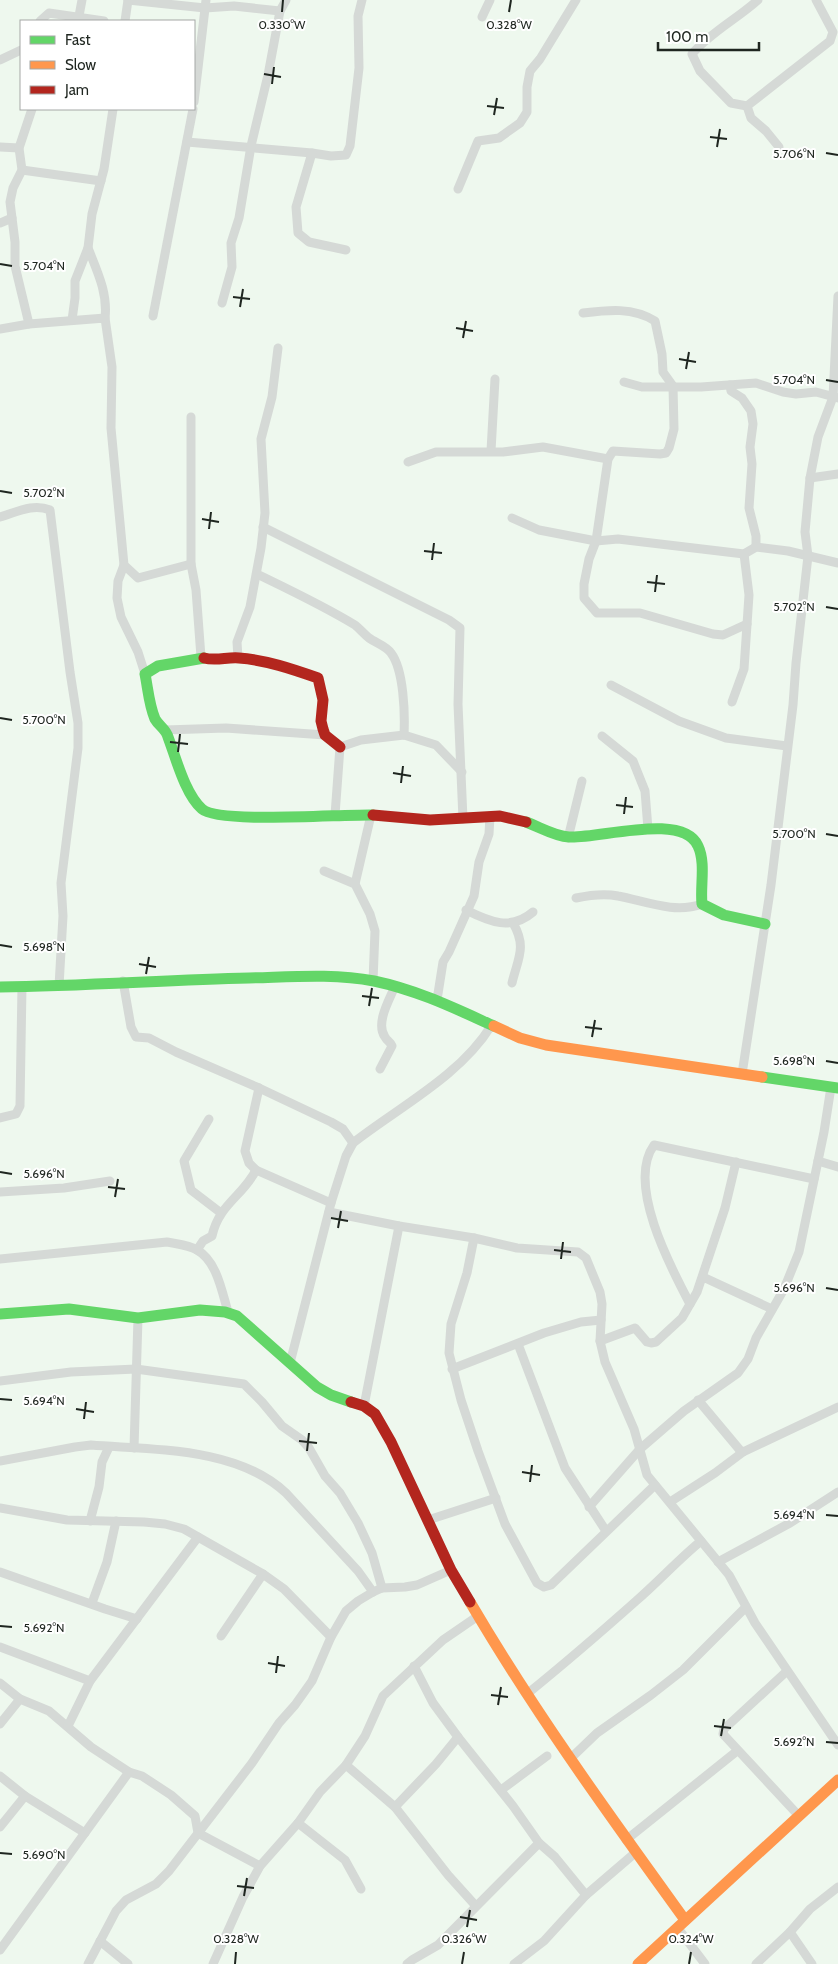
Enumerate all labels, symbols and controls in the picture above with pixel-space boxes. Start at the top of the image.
text: 0.330°W [259,17,306,32]
text: 0.328°W [486,17,532,32]
legend [20,20,195,110]
scale bar [658,20,759,52]
text: 100 m [666,28,708,46]
text: Fast [65,31,90,49]
text: Slow [65,56,96,74]
text: Jam [64,81,89,99]
text: 5.706°N [773,146,815,161]
text: 5.704°N [23,258,65,273]
text: 5.704°N [773,372,815,387]
text: 5.702°N [23,485,65,500]
text: 5.702°N [773,599,815,614]
text: 5.700°N [22,712,66,727]
text: 5.700°N [772,826,816,841]
text: 5.698°N [23,939,65,954]
text: 5.698°N [773,1053,815,1068]
text: 5.696°N [23,1166,65,1181]
text: 5.696°N [773,1280,815,1295]
text: 5.694°N [23,1393,65,1408]
text: 5.694°N [773,1507,815,1522]
text: 5.692°N [24,1620,64,1635]
text: 5.692°N [774,1734,814,1749]
text: 5.690°N [23,1847,65,1862]
text: 0.328°W [213,1931,259,1946]
text: 0.326°W [442,1931,487,1946]
text: 0.324°W [668,1931,714,1946]

